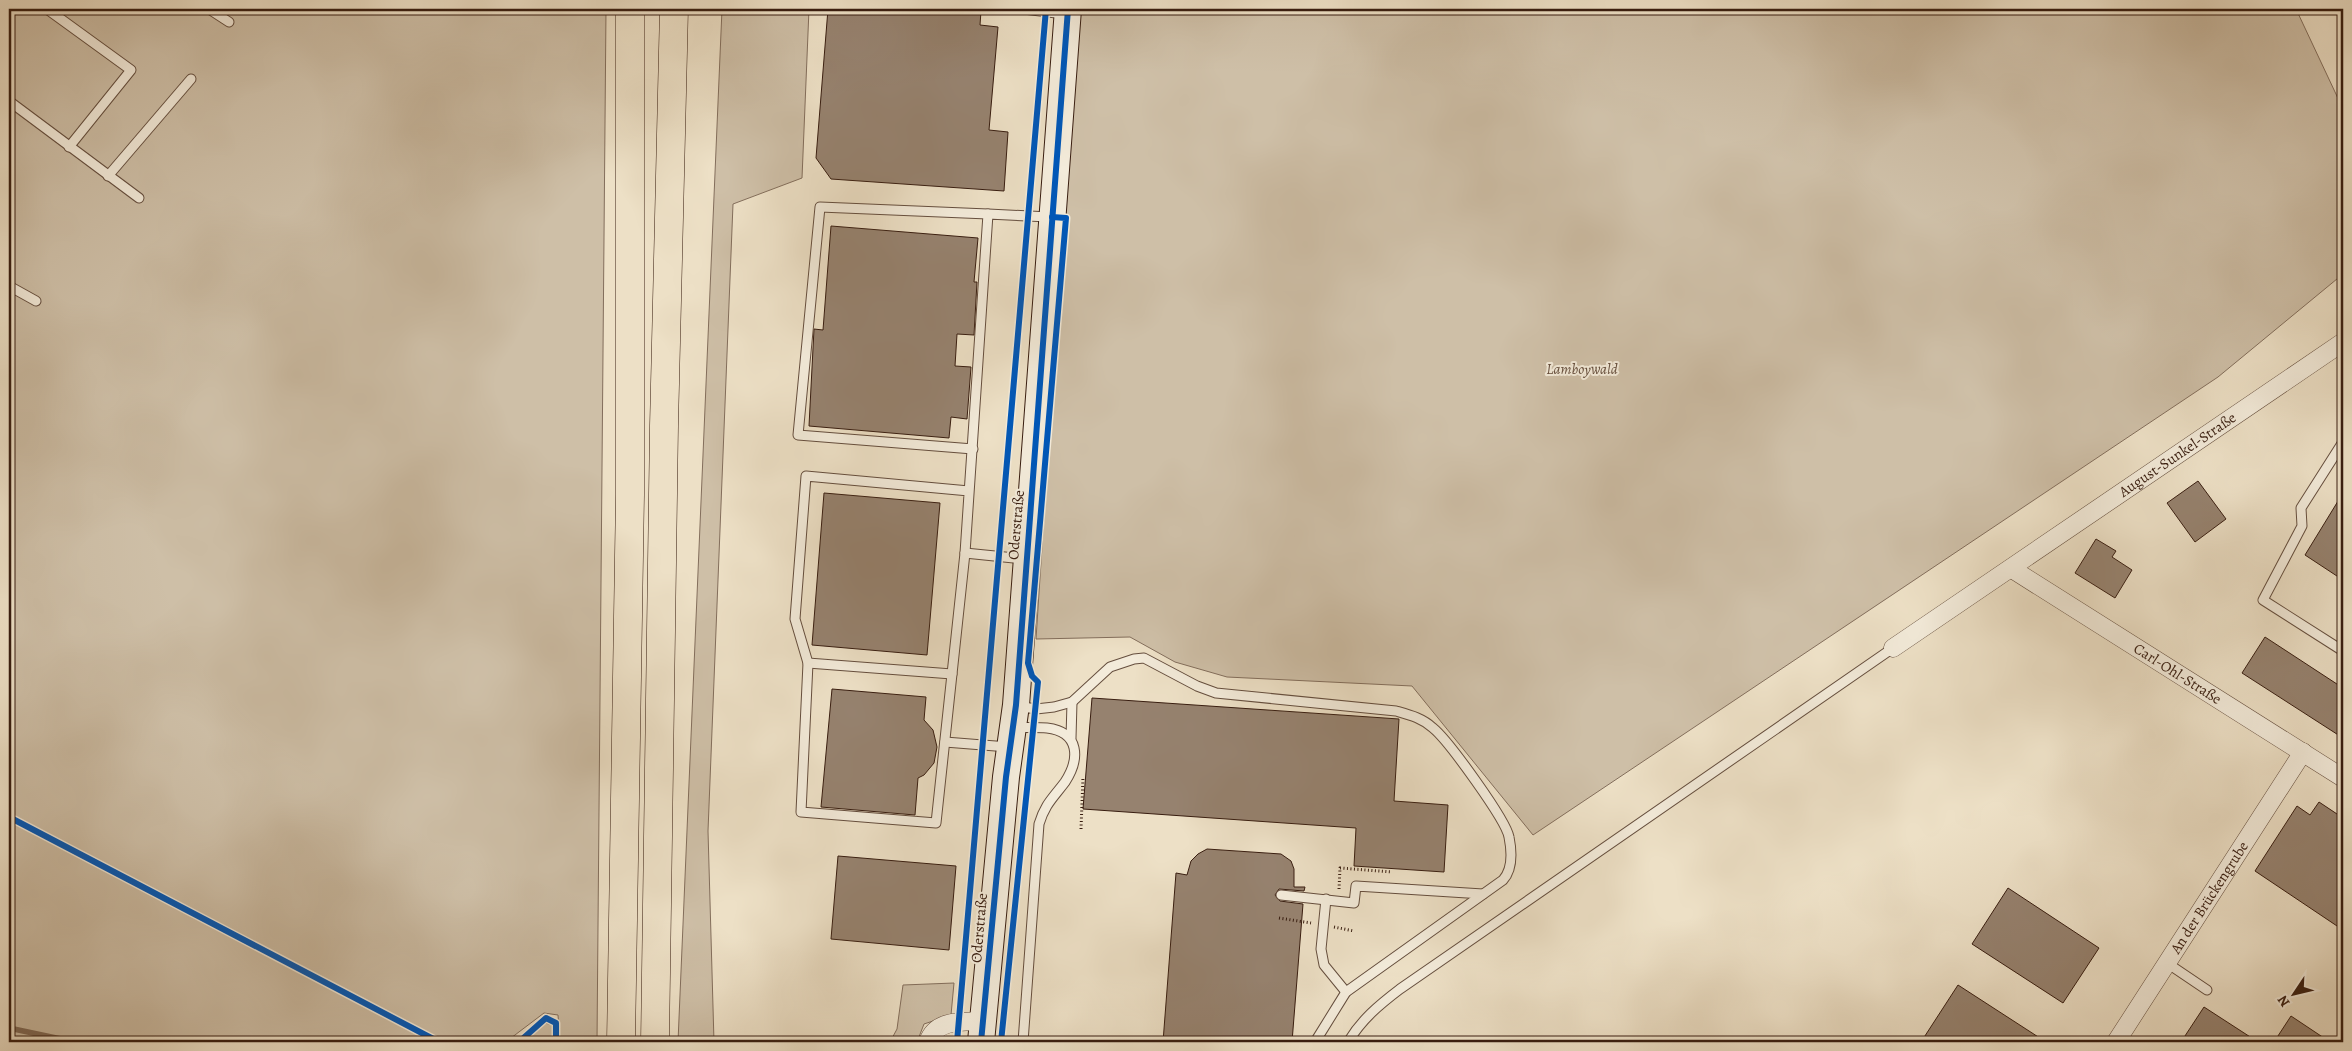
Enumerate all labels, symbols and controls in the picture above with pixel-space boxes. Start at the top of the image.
park label: Lamboywald [1546,359,1618,379]
street label: August-Sunkel-Straße [2114,407,2240,502]
street label: Oderstraße [1003,489,1029,561]
street label: Carl-Ohl-Straße [2130,638,2226,709]
street label: An der Brückengrube [2165,837,2253,958]
street label: Oderstraße [966,892,992,964]
north arrow [2270,968,2320,1018]
text: N [2273,992,2294,1011]

